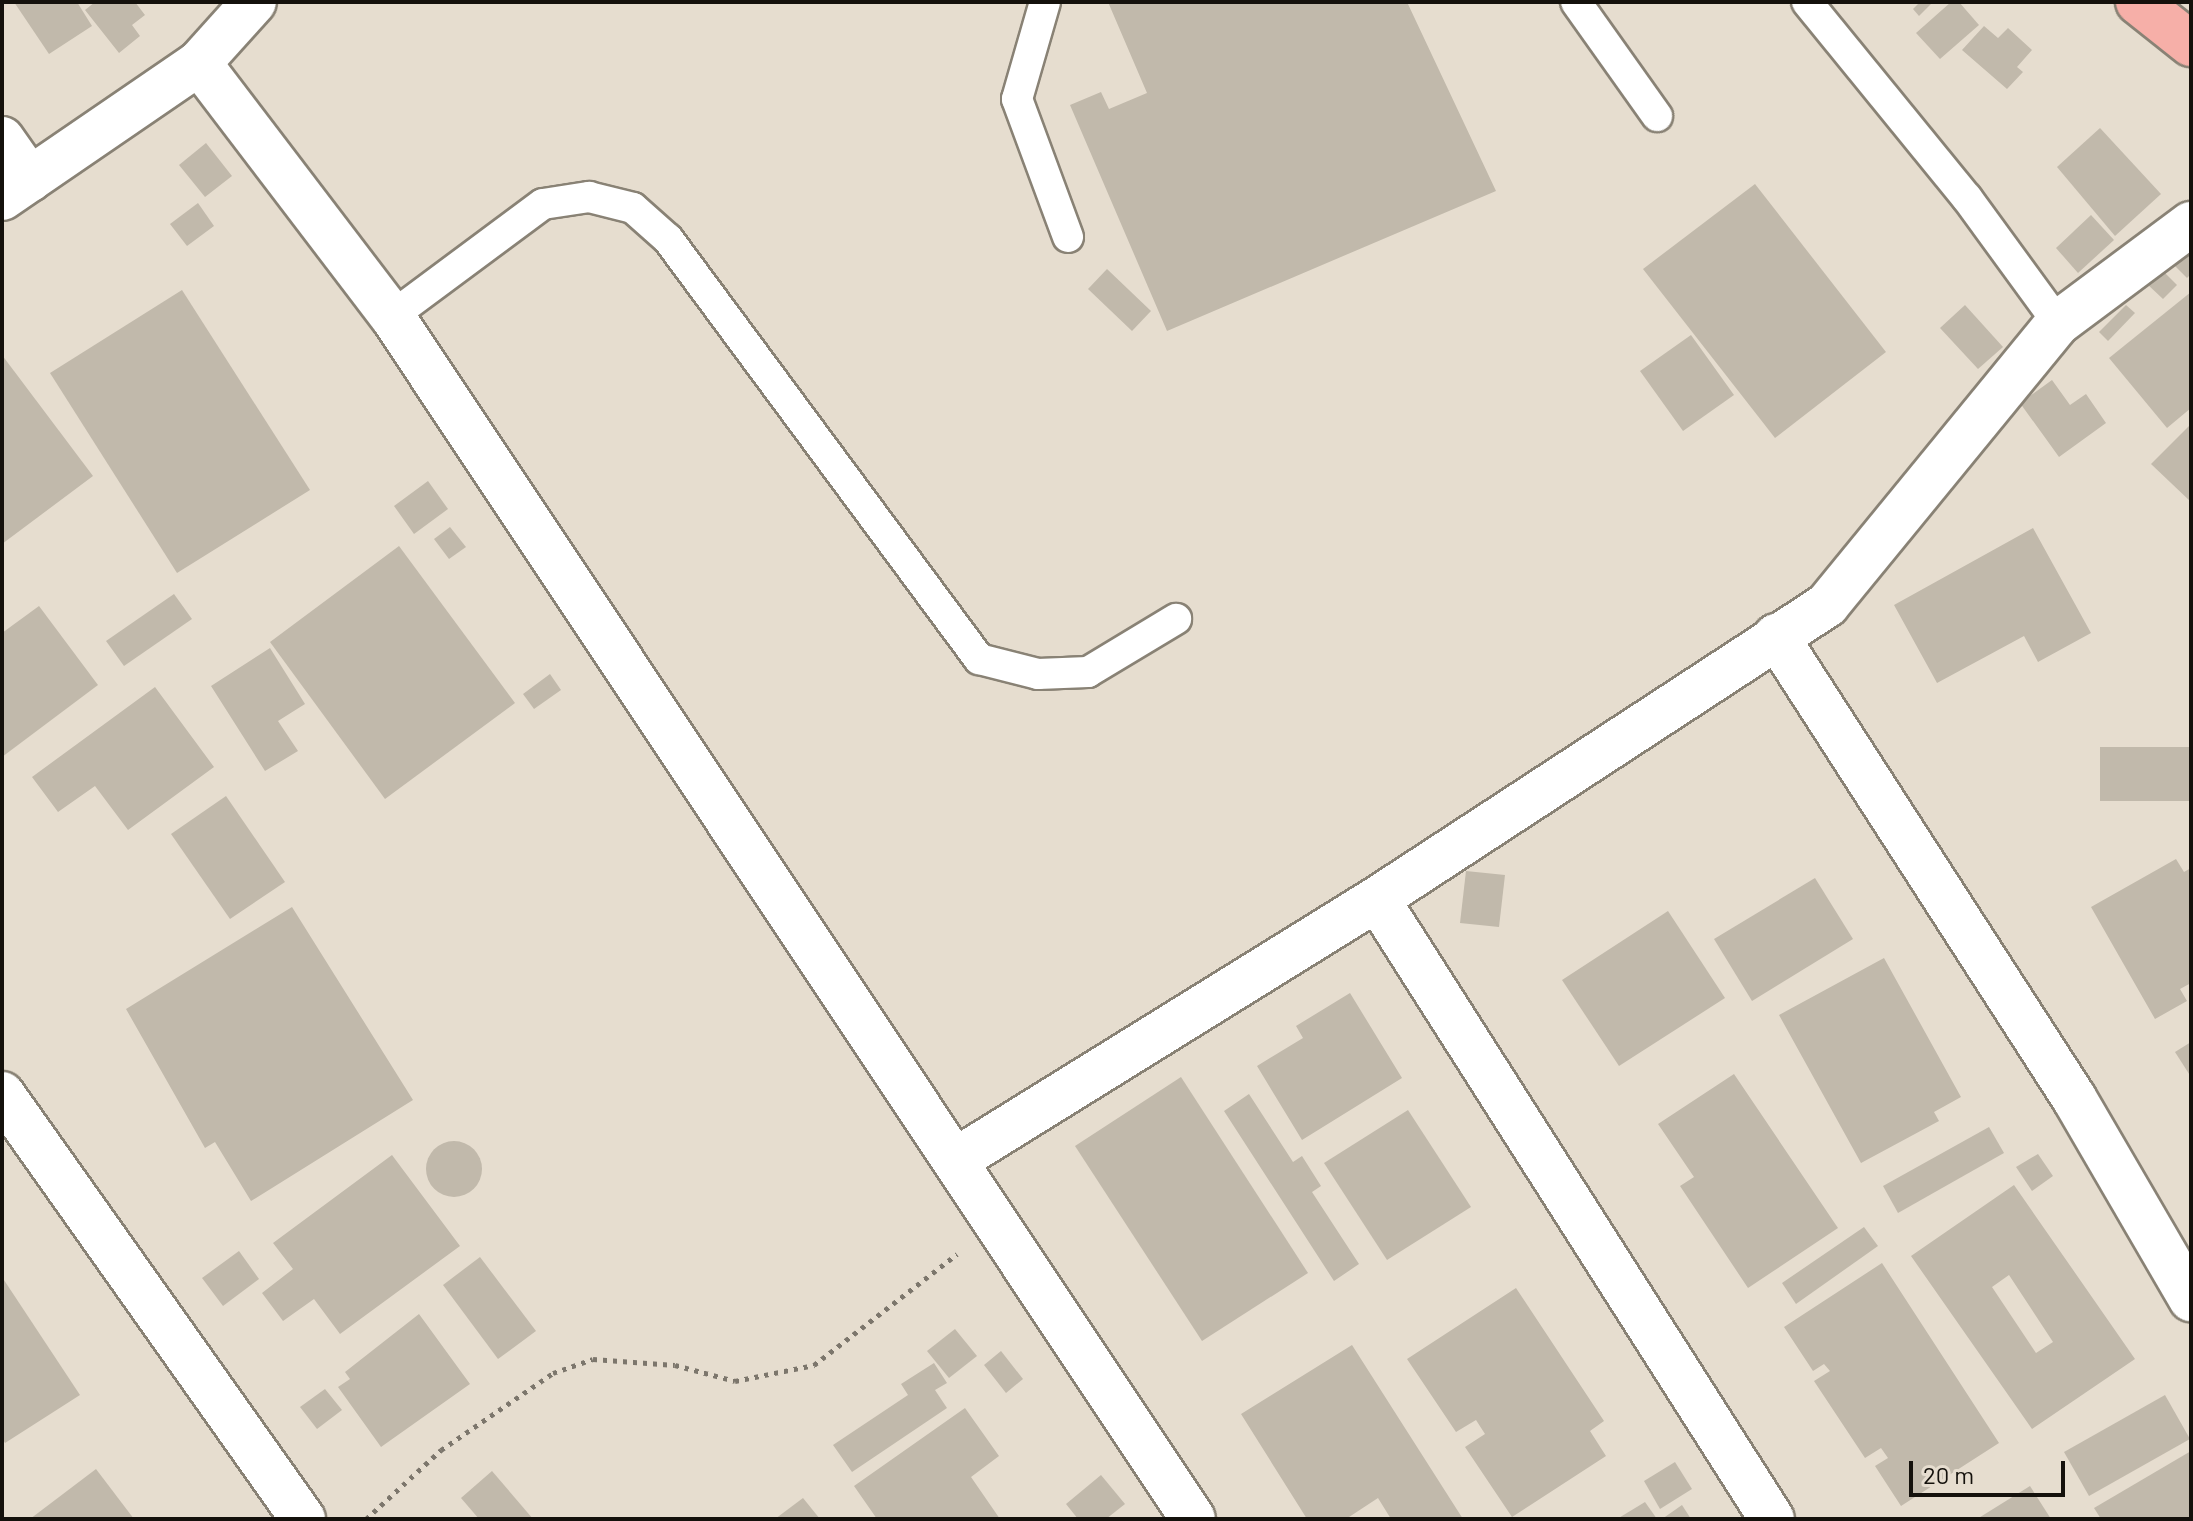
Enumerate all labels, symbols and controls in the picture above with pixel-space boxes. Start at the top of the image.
scale bar [1913,1445,2069,1495]
text: 20 m [1923,1460,1974,1489]

